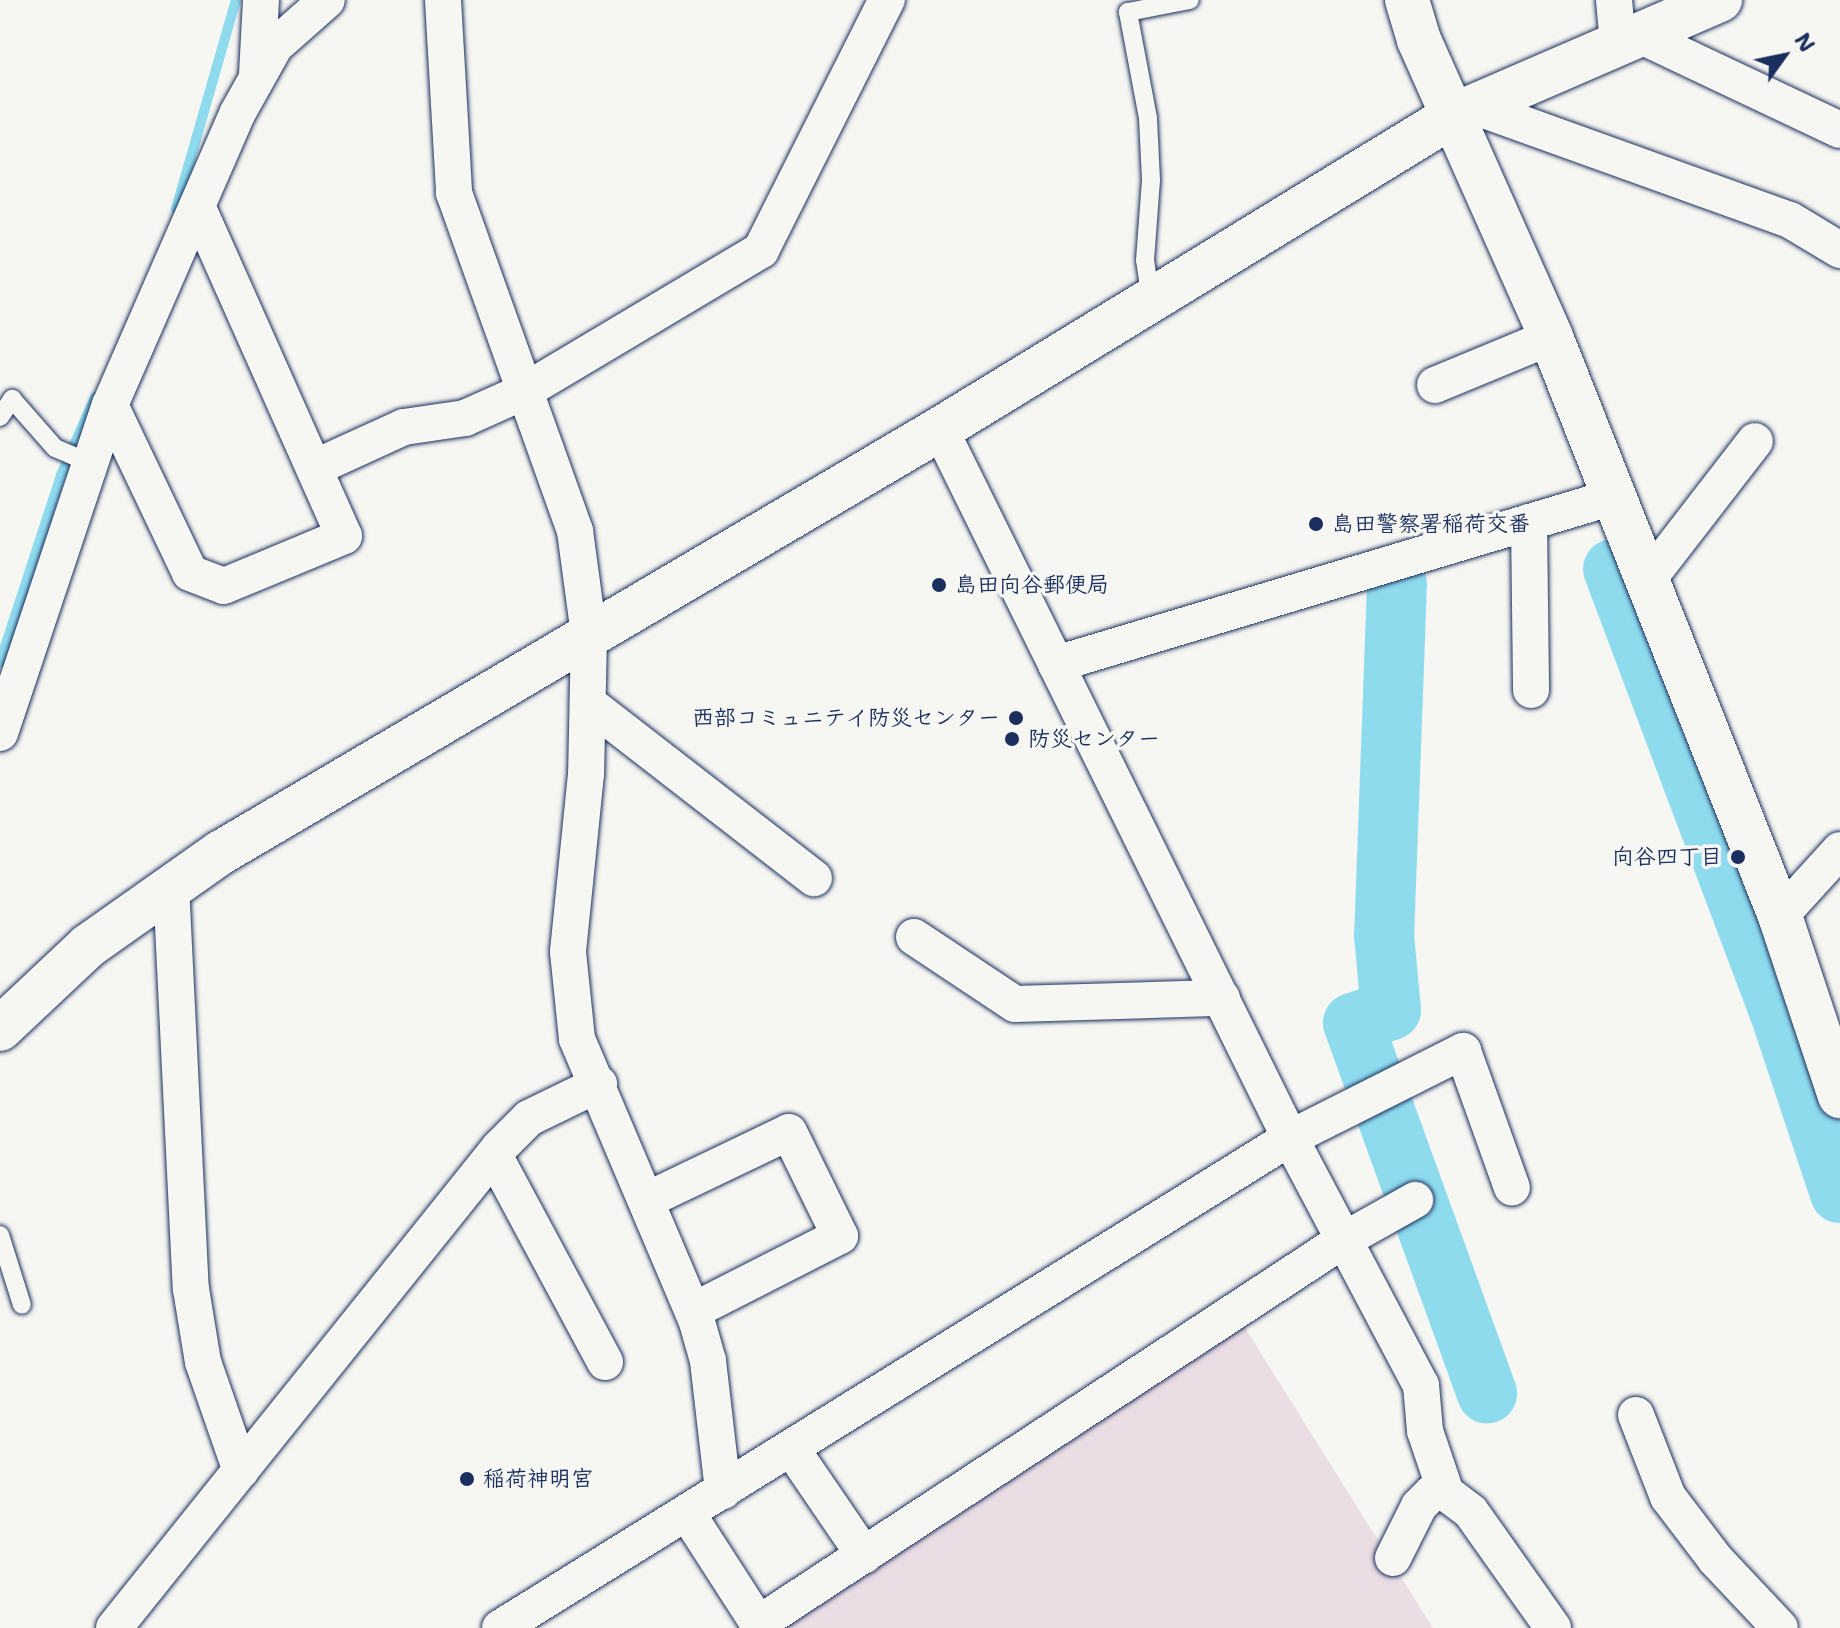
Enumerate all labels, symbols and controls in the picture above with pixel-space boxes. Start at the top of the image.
north arrow [1744,16,1824,96]
text: N [1788,27,1821,58]
place label: 島田警察署稲荷交番 [1332,511,1530,537]
marker: 島田警察署稲荷交番 [1307,515,1325,533]
place label: 島田向谷郵便局 [955,572,1109,598]
marker: 島田向谷郵便局 [930,576,948,594]
place label: 西部コミュニテイ防災センター [692,705,1000,731]
marker: 西部コミュニテイ防災センター [1007,709,1025,727]
place label: 防災センター [1028,726,1160,752]
marker: 防災センター [1003,730,1021,748]
place label: 向谷四丁目 [1612,844,1722,870]
marker: 向谷四丁目 [1729,848,1747,866]
place label: 稲荷神明宮 [483,1466,593,1492]
marker: 稲荷神明宮 [458,1470,476,1488]

